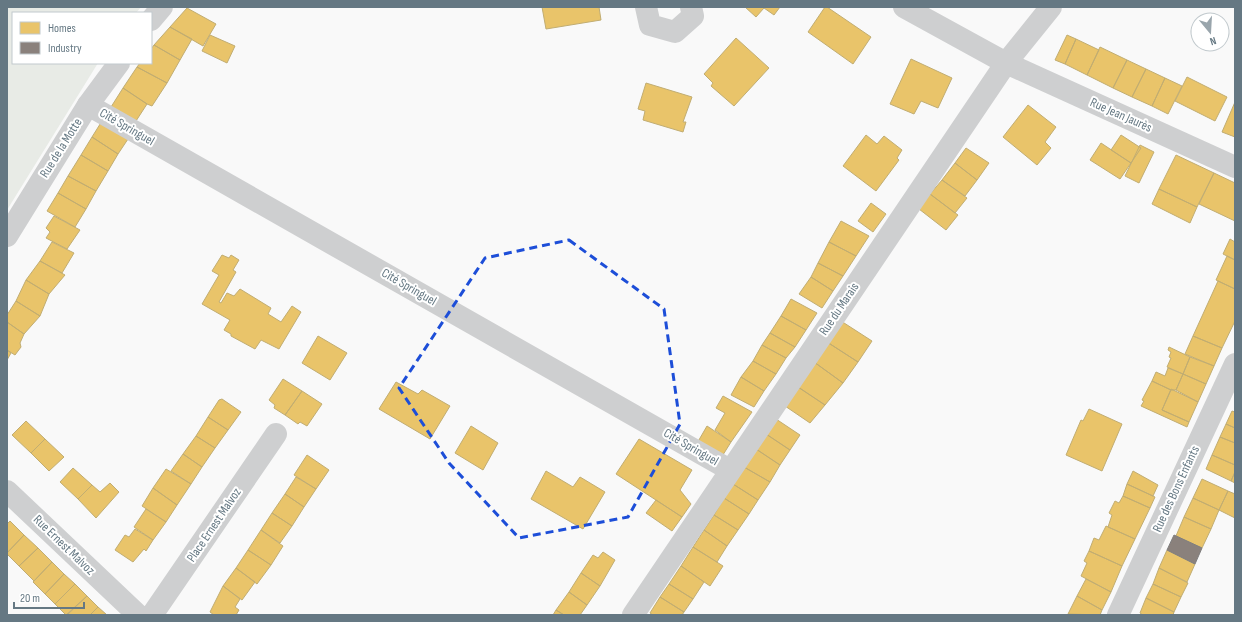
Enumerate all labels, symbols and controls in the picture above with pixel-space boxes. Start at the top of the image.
legend [12,12,152,64]
north arrow [1190,12,1230,52]
text: Homes [48,21,76,36]
text: N [1208,34,1218,48]
text: Industry [48,41,82,56]
street label: Rue Jean Jaurès [1088,94,1155,136]
street label: Cité Springuel [97,105,157,149]
street label: Rue de la Motte [36,115,86,181]
street label: Cité Springuel [379,265,439,309]
street label: Rue du Marais [816,279,863,338]
street label: Cité Springuel [661,425,721,469]
street label: Rue des Bons Enfants [1149,443,1203,535]
street label: Place Ernest Malvoz [183,485,245,565]
street label: Rue Ernest Malvoz [30,512,98,579]
scale bar [14,584,84,610]
text: 20 m [20,591,40,606]

